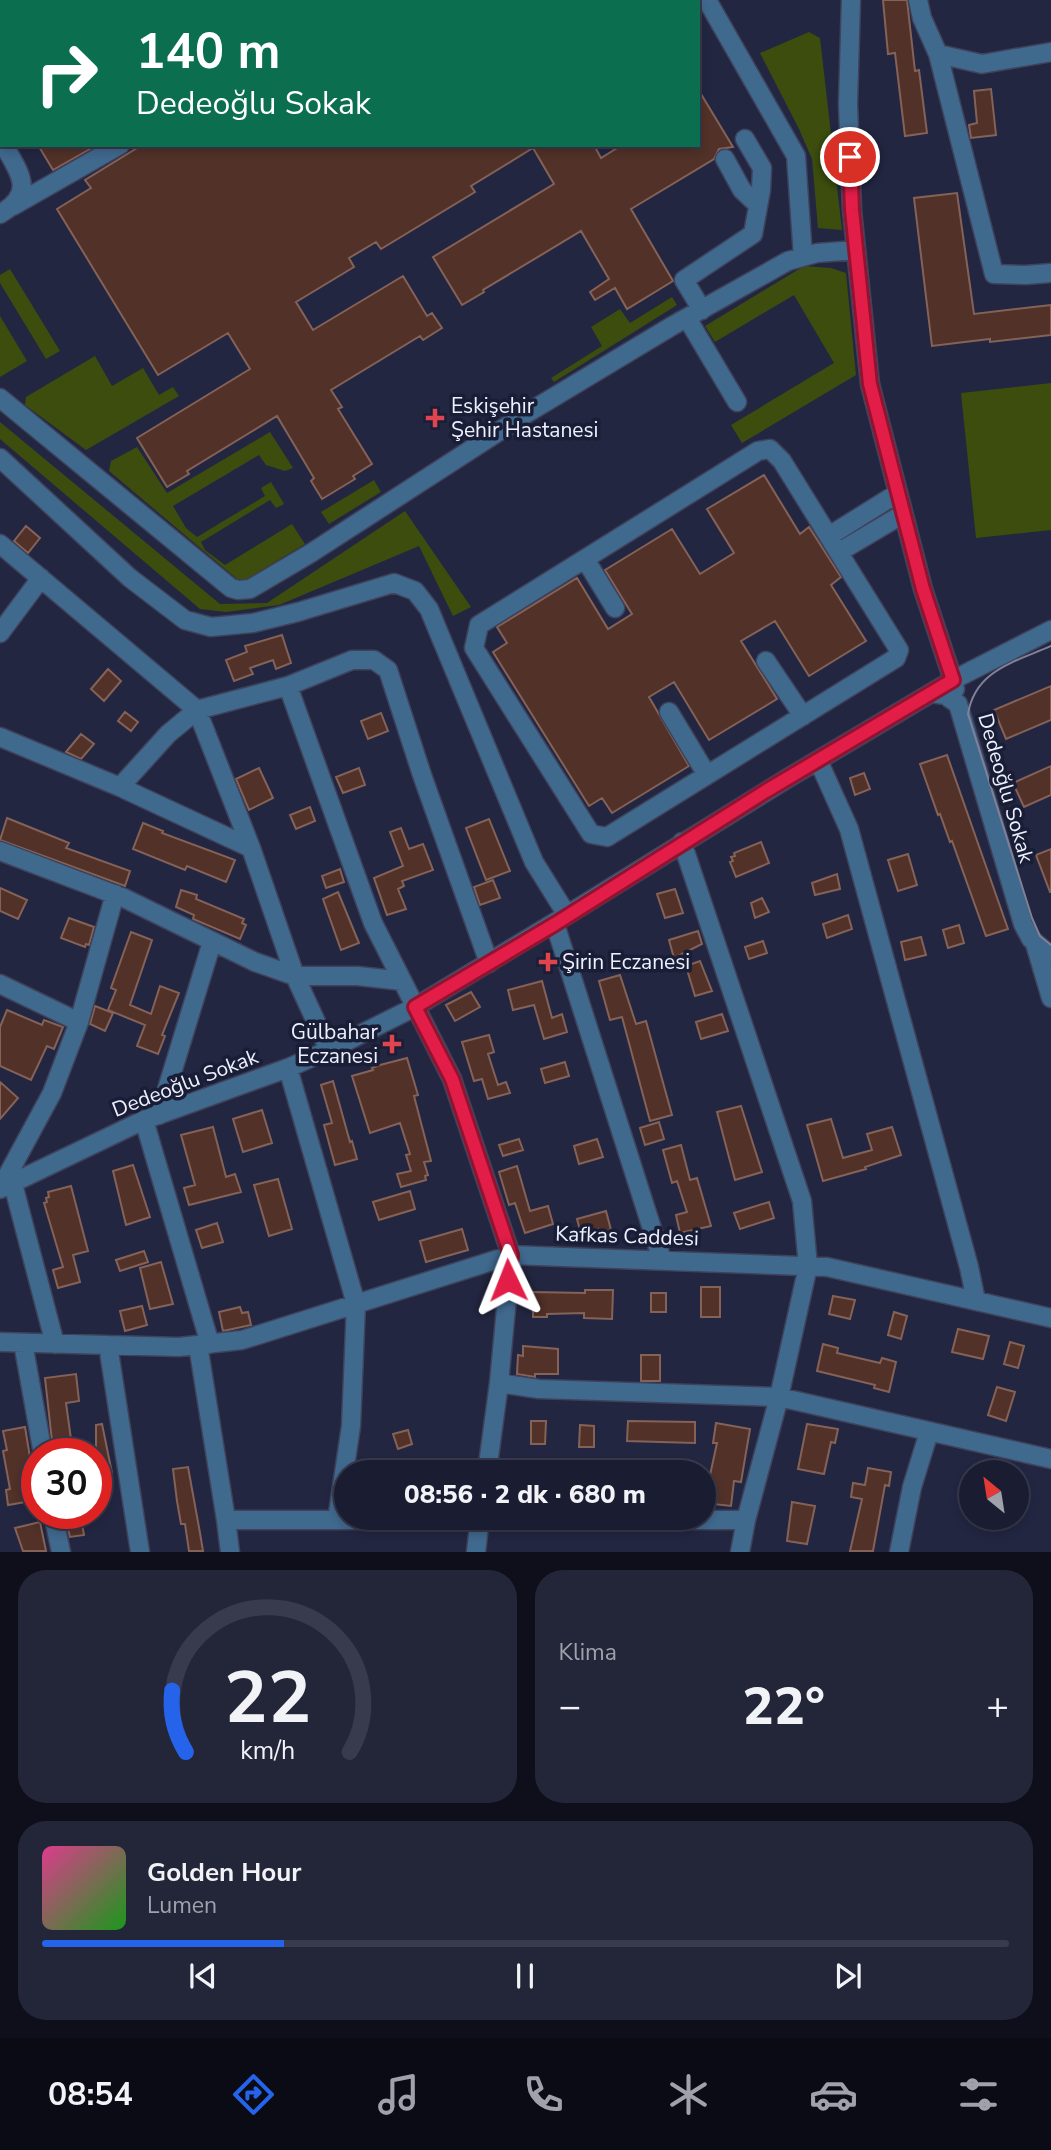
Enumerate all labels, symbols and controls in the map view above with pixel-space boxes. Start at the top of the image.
text: 140 m [136,18,280,85]
icon: right [21,28,112,119]
text: Dedeoğlu Sokak [136,82,371,125]
pin [820,127,880,187]
icon: arrive [831,138,869,176]
place label: Eskişehir Şehir Hastanesi [451,392,598,444]
marker: Eskişehir Şehir Hastanesi [425,408,445,428]
street label: Dedeoğlu Sokak [971,710,1041,866]
place label: Şirin Eczanesi [562,948,690,976]
marker: Şirin Eczanesi [540,954,556,970]
place label: Gülbahar Eczanesi [291,1018,378,1070]
marker: Gülbahar Eczanesi [384,1036,400,1052]
street label: Dedeoğlu Sokak [108,1042,262,1124]
street label: Kafkas Caddesi [555,1219,699,1253]
position arrow [471,1243,545,1317]
speed limit sign: 30 [21,1438,112,1529]
north arrow [959,1460,1029,1530]
map controls [959,1460,1029,1530]
text: 08:56 · 2 dk · 680 m [404,1477,646,1512]
text: Klima [559,1637,617,1668]
text: 22 [224,1649,311,1749]
text: 22° [743,1671,825,1742]
text: − [559,1681,581,1732]
text: + [986,1681,1009,1732]
text: km/h [240,1734,295,1768]
text: Golden Hour [147,1855,302,1890]
text: Lumen [147,1890,217,1921]
icon: previous [184,1957,222,1995]
icon: pause [506,1957,544,1995]
icon: next [829,1957,867,1995]
icon: directions [229,2070,278,2119]
icon: music [374,2070,423,2119]
icon: phone [519,2070,568,2119]
icon: climate [664,2070,713,2119]
icon: car [809,2070,858,2119]
icon: filters [954,2070,1003,2119]
text: 08:54 [48,2073,133,2116]

